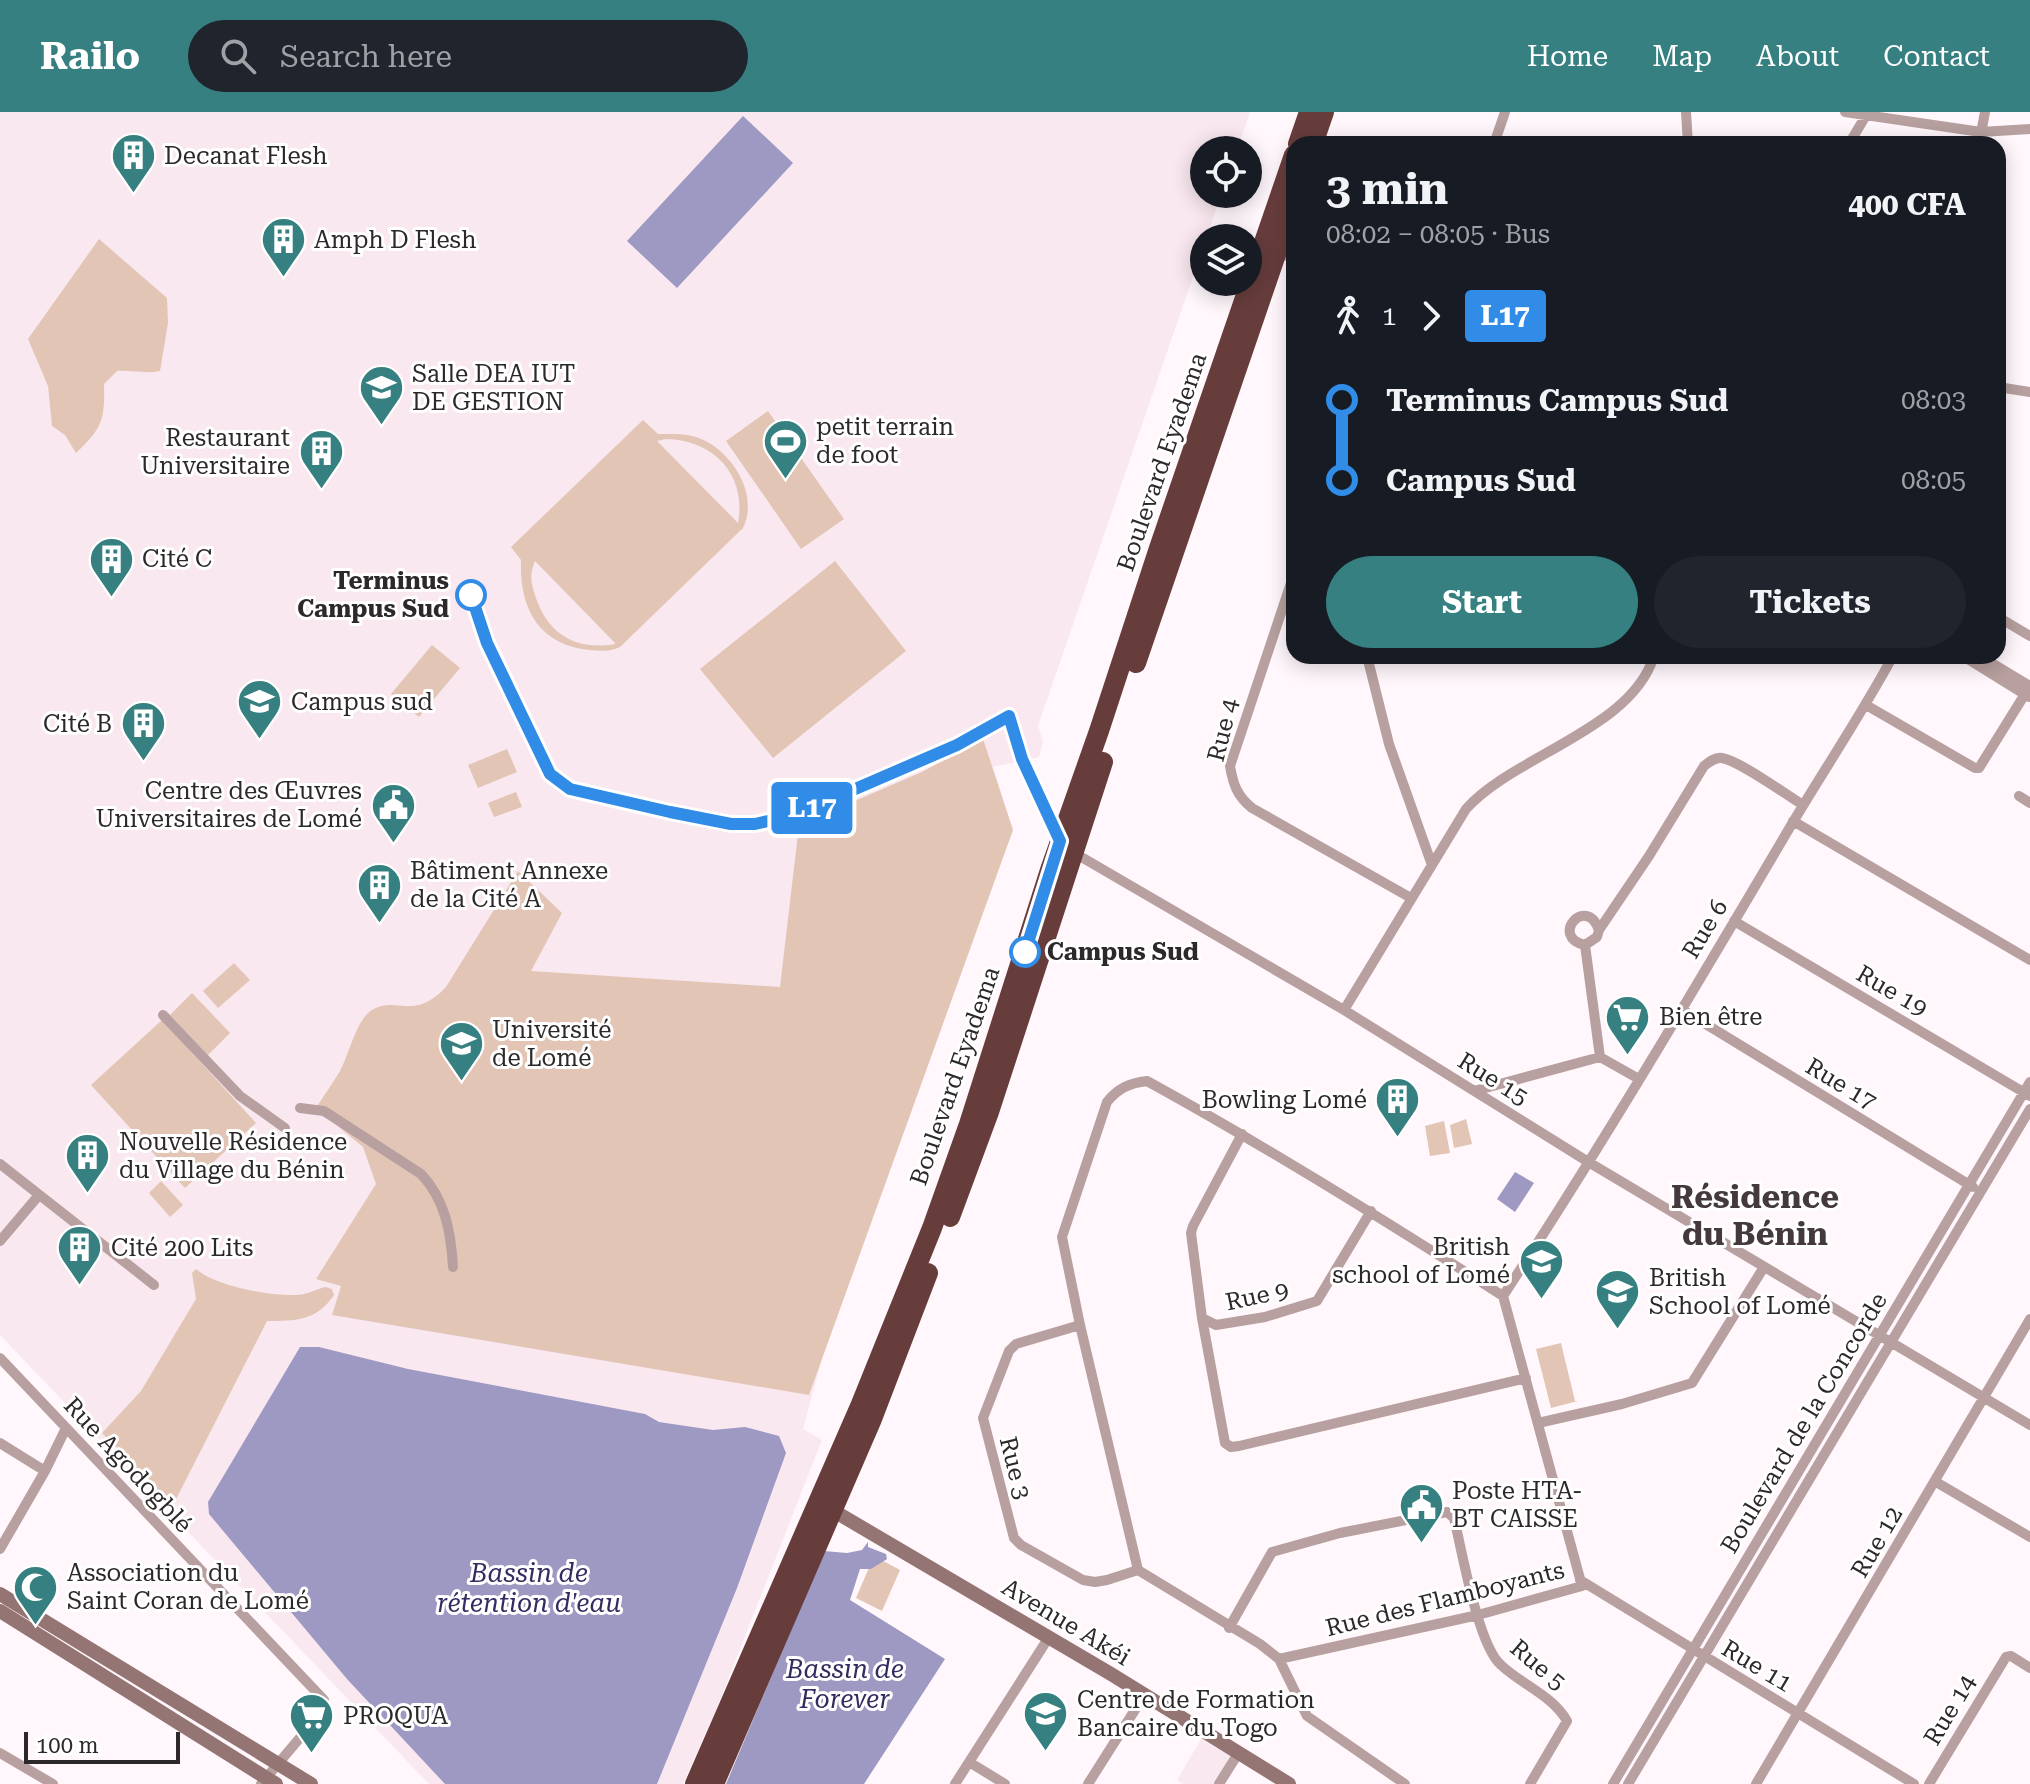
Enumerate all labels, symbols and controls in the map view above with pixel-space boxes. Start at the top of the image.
search box [188,20,748,92]
text: Railo [40,34,140,78]
icon: search [216,34,260,78]
text: Search here [280,39,452,74]
text: Home [1527,40,1608,73]
text: Map [1652,40,1712,73]
text: About [1756,40,1839,73]
text: Contact [1883,40,1990,73]
building icon: Decanat Flesh [109,132,157,195]
map controls [1190,136,1262,296]
button: locate [1190,136,1262,208]
place label: Decanat Flesh [164,142,328,170]
text: 3 min [1326,163,1448,215]
text: 400 CFA [1848,187,1966,222]
building icon: Amph D Flesh [259,216,307,279]
text: 08:02 – 08:05 · Bus [1326,219,1550,249]
button: layers [1190,224,1262,296]
place label: Amph D Flesh [314,226,476,254]
icon: walk [1326,294,1370,338]
icon: forward [1409,294,1453,338]
text: L17 [1481,299,1530,332]
text: 1 [1382,301,1397,331]
street label: Boulevard Eyadema [1111,349,1213,575]
place label: Salle DEA IUT DE GESTION [412,360,575,416]
school or university icon: Salle DEA IUT DE GESTION [357,364,405,427]
text: Terminus Campus Sud [1386,383,1728,418]
text: 08:03 [1901,385,1966,415]
place label: petit terrain de foot [816,413,954,469]
sports icon: petit terrain de foot [761,417,809,480]
place label: Restaurant Universitaire [140,424,290,480]
building icon: Restaurant Universitaire [297,428,345,491]
text: Campus Sud [1386,463,1576,498]
text: 08:05 [1901,465,1966,495]
building icon: Cité C [87,535,135,598]
place label: Cité C [142,545,212,573]
button: Start [1326,556,1638,648]
button: Tickets [1654,556,1966,648]
place label: Terminus Campus Sud [297,567,449,623]
marker: Terminus Campus Sud [456,580,486,610]
school or university icon: Campus sud [236,678,284,741]
place label: Campus sud [291,688,433,716]
street label: Rue 4 [1202,695,1244,764]
building icon: Cité B [119,700,167,763]
place label: Cité B [43,710,112,738]
place label: Centre des Œuvres Universitaires de Lomé [95,777,362,833]
public building icon: Centre des Œuvres Universitaires de Lomé [369,781,417,844]
line badge: L17 [766,782,858,834]
text: L17 [787,791,837,824]
place label: Bâtiment Annexe de la Cité A [410,857,608,913]
building icon: Bâtiment Annexe de la Cité A [355,861,403,924]
street label: Rue 6 [1677,894,1733,964]
marker: Campus Sud [1010,937,1040,967]
place label: Campus Sud [1047,938,1199,966]
street label: Rue 19 [1852,960,1932,1022]
street label: Boulevard Eyadema [904,963,1006,1189]
supermarket icon: Bien être [1604,993,1652,1056]
place label: Bien être [1659,1003,1762,1031]
place label: Université de Lomé [492,1016,611,1072]
school or university icon: Université de Lomé [437,1020,485,1083]
street label: Rue 15 [1453,1047,1533,1111]
street label: Rue 17 [1801,1052,1881,1116]
building icon: Bowling Lomé [1374,1076,1422,1139]
place label: Bowling Lomé [1202,1086,1367,1114]
place label: Nouvelle Résidence du Village du Bénin [119,1128,347,1184]
building icon: Nouvelle Résidence du Village du Bénin [64,1132,112,1195]
district label: Résidence du Bénin [1671,1178,1839,1253]
building icon: Cité 200 Lits [56,1224,104,1287]
place label: British school of Lomé [1332,1233,1510,1289]
place label: Cité 200 Lits [111,1234,253,1262]
school or university icon: British school of Lomé [1517,1237,1565,1300]
place label: British School of Lomé [1649,1264,1831,1320]
school or university icon: British School of Lomé [1594,1268,1642,1331]
street label: Rue 9 [1223,1276,1291,1316]
street label: Boulevard de la Concorde [1715,1288,1893,1558]
street label: Rue Agodogblé [58,1391,198,1539]
street label: Rue 3 [994,1434,1036,1502]
place label: Poste HTA- BT CAISSE [1452,1477,1583,1533]
public building icon: Poste HTA- BT CAISSE [1397,1481,1445,1544]
street label: Rue 12 [1846,1502,1908,1582]
street label: Rue des Flamboyants [1323,1556,1567,1642]
water label: Bassin de rétention d'eau [437,1558,621,1618]
place label: Association du Saint Coran de Lomé [67,1559,309,1615]
mosque icon: Association du Saint Coran de Lomé [12,1563,60,1626]
street label: Avenue Akéi [997,1573,1135,1671]
street label: Rue 5 [1505,1634,1571,1696]
street label: Rue 11 [1717,1634,1797,1698]
water label: Bassin de Forever [785,1654,904,1714]
street label: Rue 14 [1918,1669,1982,1750]
place label: Centre de Formation Bancaire du Togo [1077,1686,1315,1742]
school or university icon: Centre de Formation Bancaire du Togo [1022,1690,1070,1753]
supermarket icon: PROQUA [288,1692,336,1755]
place label: PROQUA [343,1702,448,1730]
scale bar [24,1728,180,1764]
text: 100 m [36,1733,99,1758]

